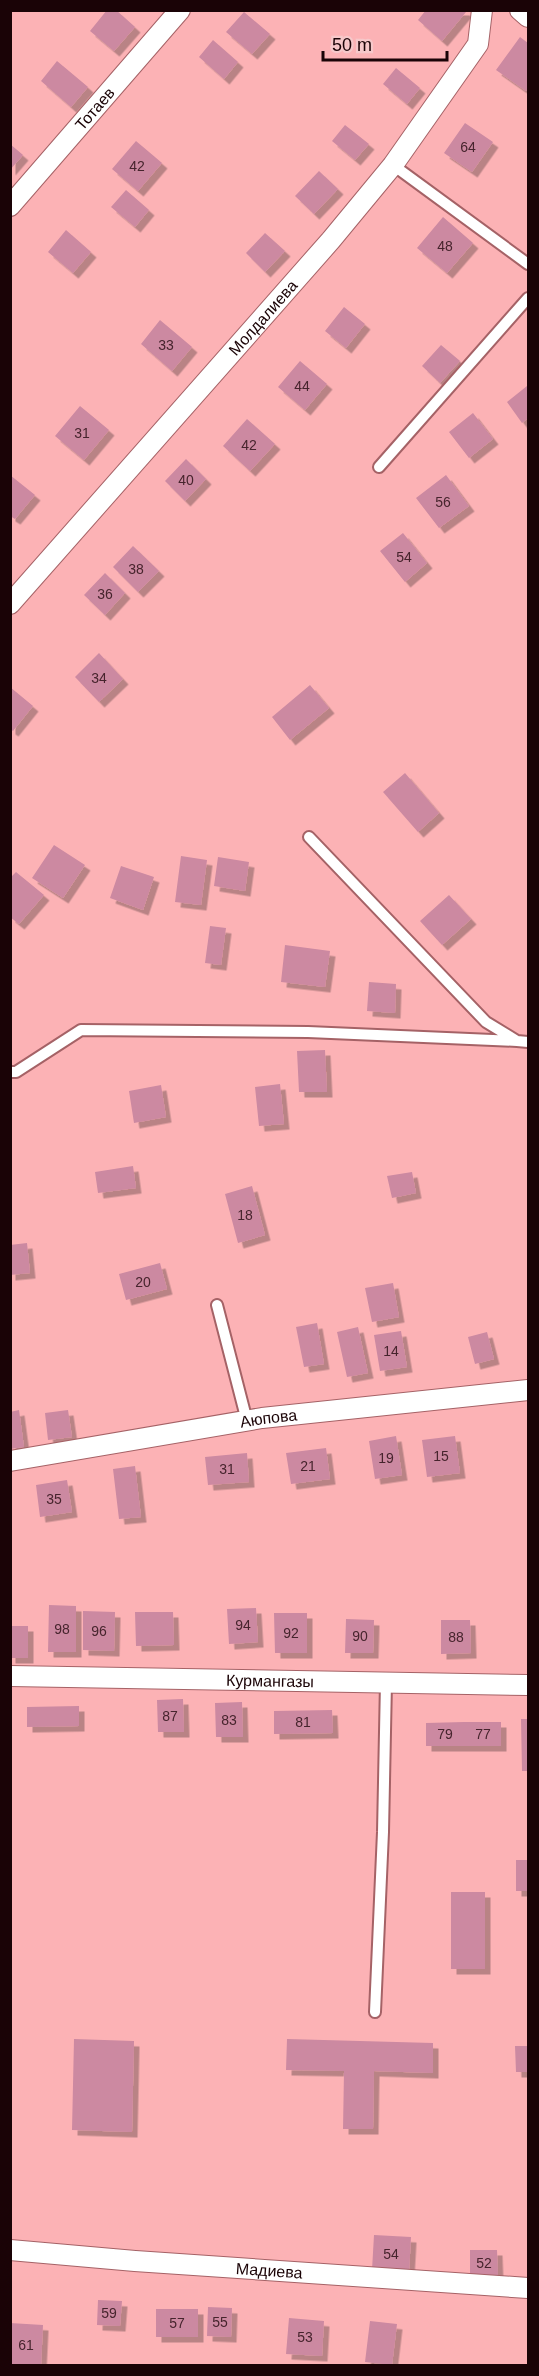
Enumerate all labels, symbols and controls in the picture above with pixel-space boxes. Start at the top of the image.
scale bar [323,24,448,62]
text: 50 m [332,35,372,55]
street label: Тотаев [72,84,118,133]
house number: 64 [460,139,476,155]
house number: 42 [129,158,145,174]
house number: 48 [437,238,453,254]
street label: Молдалиева [225,277,300,358]
house number: 33 [158,337,174,353]
house number: 44 [294,378,310,394]
house number: 31 [74,425,90,441]
house number: 42 [241,437,257,453]
house number: 40 [178,472,194,488]
house number: 56 [435,494,451,510]
house number: 54 [396,549,412,565]
house number: 38 [128,561,144,577]
house number: 36 [97,586,113,602]
house number: 34 [91,670,107,686]
house number: 18 [237,1207,253,1223]
house number: 20 [135,1274,151,1290]
house number: 14 [383,1343,399,1359]
street label: Аюпова [239,1406,298,1430]
house number: 15 [433,1448,449,1464]
house number: 19 [378,1450,394,1466]
house number: 21 [300,1458,316,1474]
house number: 31 [219,1461,235,1477]
house number: 35 [46,1491,62,1507]
house number: 94 [235,1617,251,1633]
house number: 98 [54,1621,70,1637]
house number: 96 [91,1623,107,1639]
house number: 92 [283,1625,299,1641]
house number: 90 [352,1628,368,1644]
house number: 88 [448,1629,464,1645]
street label: Курмангазы [226,1671,314,1690]
house number: 87 [162,1708,178,1724]
house number: 83 [221,1712,237,1728]
house number: 81 [295,1714,311,1730]
house number: 79 [437,1726,453,1742]
house number: 77 [475,1726,491,1742]
house number: 54 [383,2246,399,2262]
house number: 52 [476,2255,492,2271]
street label: Мадиева [235,2259,303,2281]
house number: 59 [101,2305,117,2321]
house number: 55 [212,2314,228,2330]
house number: 57 [169,2315,185,2331]
house number: 53 [297,2329,313,2345]
house number: 61 [18,2337,34,2353]

